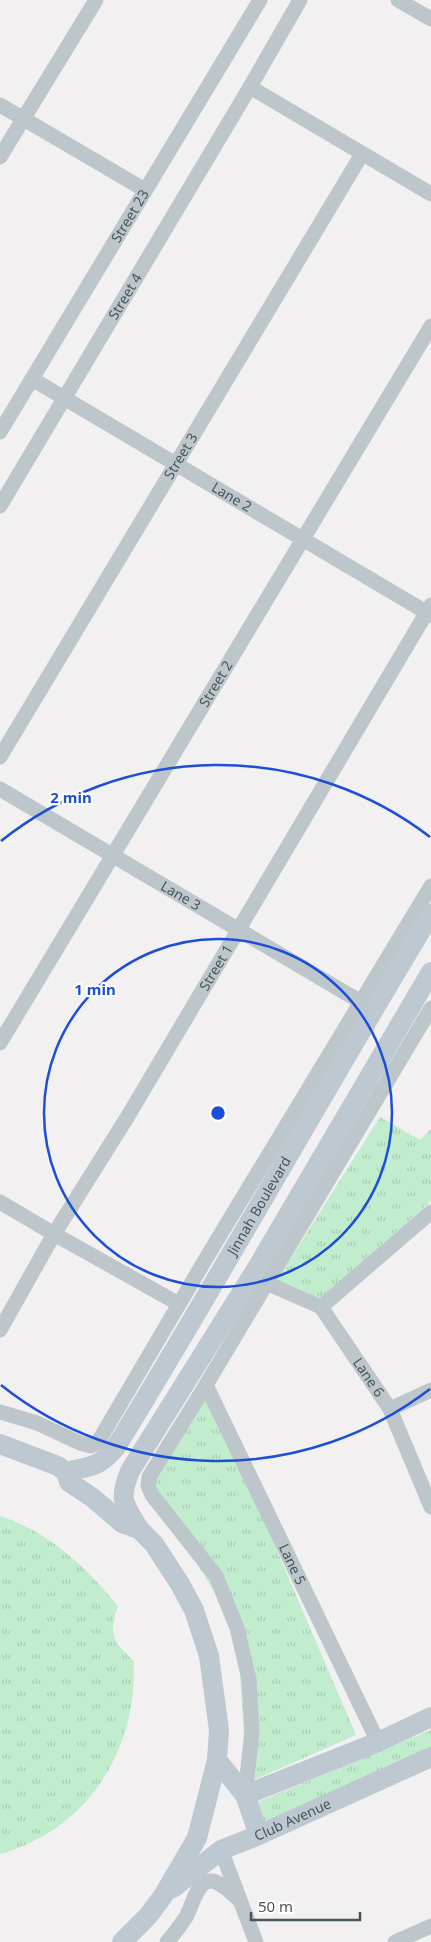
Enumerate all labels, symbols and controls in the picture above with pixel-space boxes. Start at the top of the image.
street label: Street 23 [106,186,153,246]
street label: Street 4 [103,270,146,323]
street label: Street 3 [159,429,201,482]
street label: Lane 2 [208,477,255,516]
street label: Street 2 [194,657,237,710]
text: 2 min [50,787,92,807]
street label: Lane 3 [158,876,205,914]
street label: Street 1 [194,941,237,994]
text: 1 min [74,979,116,999]
centre of rings [209,1104,227,1122]
street label: Jinnah Boulevard [221,1153,295,1260]
street label: Lane 6 [349,1354,389,1400]
street label: Lane 5 [275,1540,311,1588]
street label: Club Avenue [251,1794,334,1845]
scale bar [251,1890,360,1922]
text: 50 m [258,1896,293,1916]

